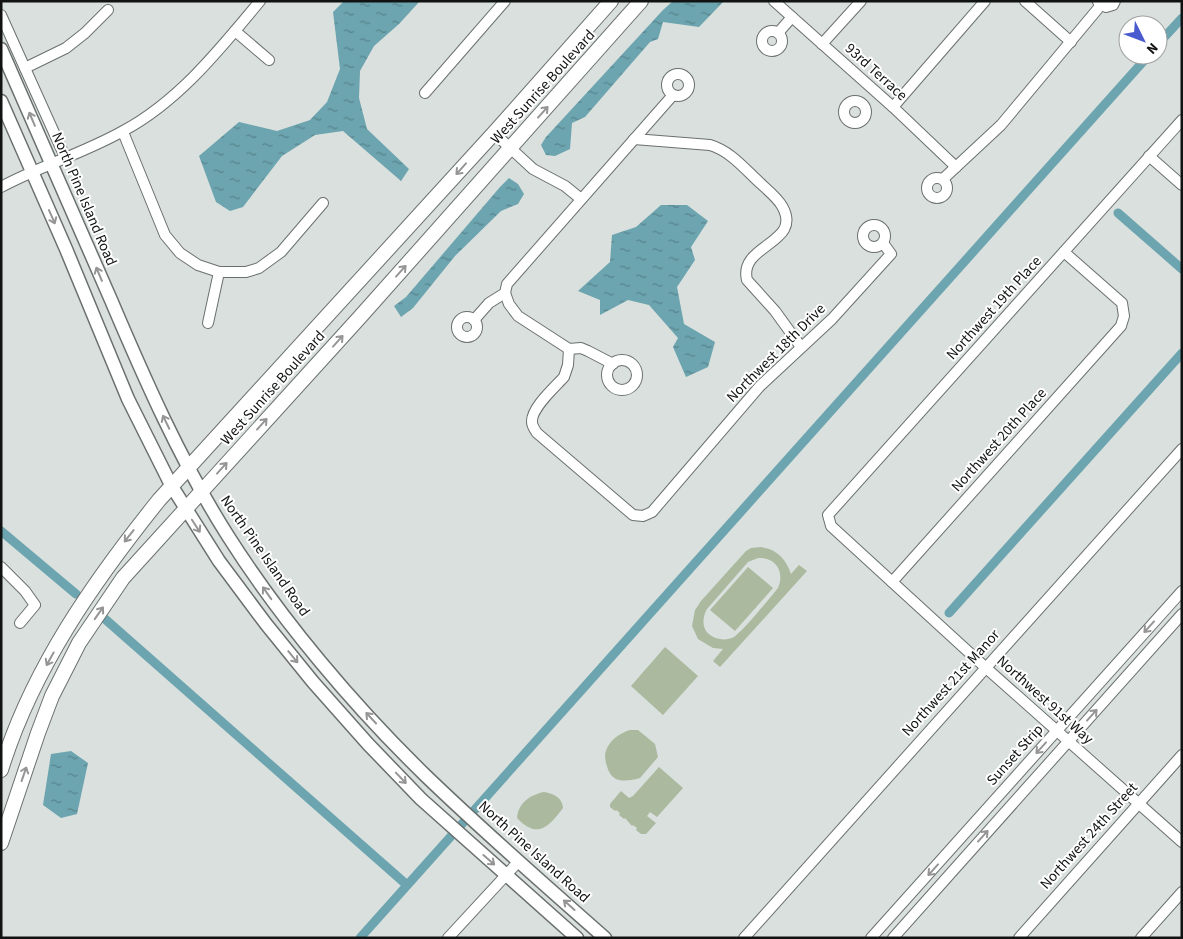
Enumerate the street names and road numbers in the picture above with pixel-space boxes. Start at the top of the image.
street label: West Sunrise Boulevard [486,25,600,149]
street label: 93rd Terrace [840,38,912,106]
street label: North Pine Island Road [46,129,122,269]
street label: Northwest 19th Place [942,251,1046,365]
street label: Northwest 18th Drive [722,299,830,407]
street label: West Sunrise Boulevard [216,326,330,450]
street label: Northwest 20th Place [947,383,1051,497]
street label: North Pine Island Road [215,491,315,621]
street label: Northwest 21st Manor [897,624,1005,741]
street label: Northwest 91st Way [992,651,1098,749]
street label: Sunset Strip [982,720,1048,790]
street label: Northwest 24th Street [1035,778,1143,894]
street label: North Pine Island Road [474,796,594,908]

